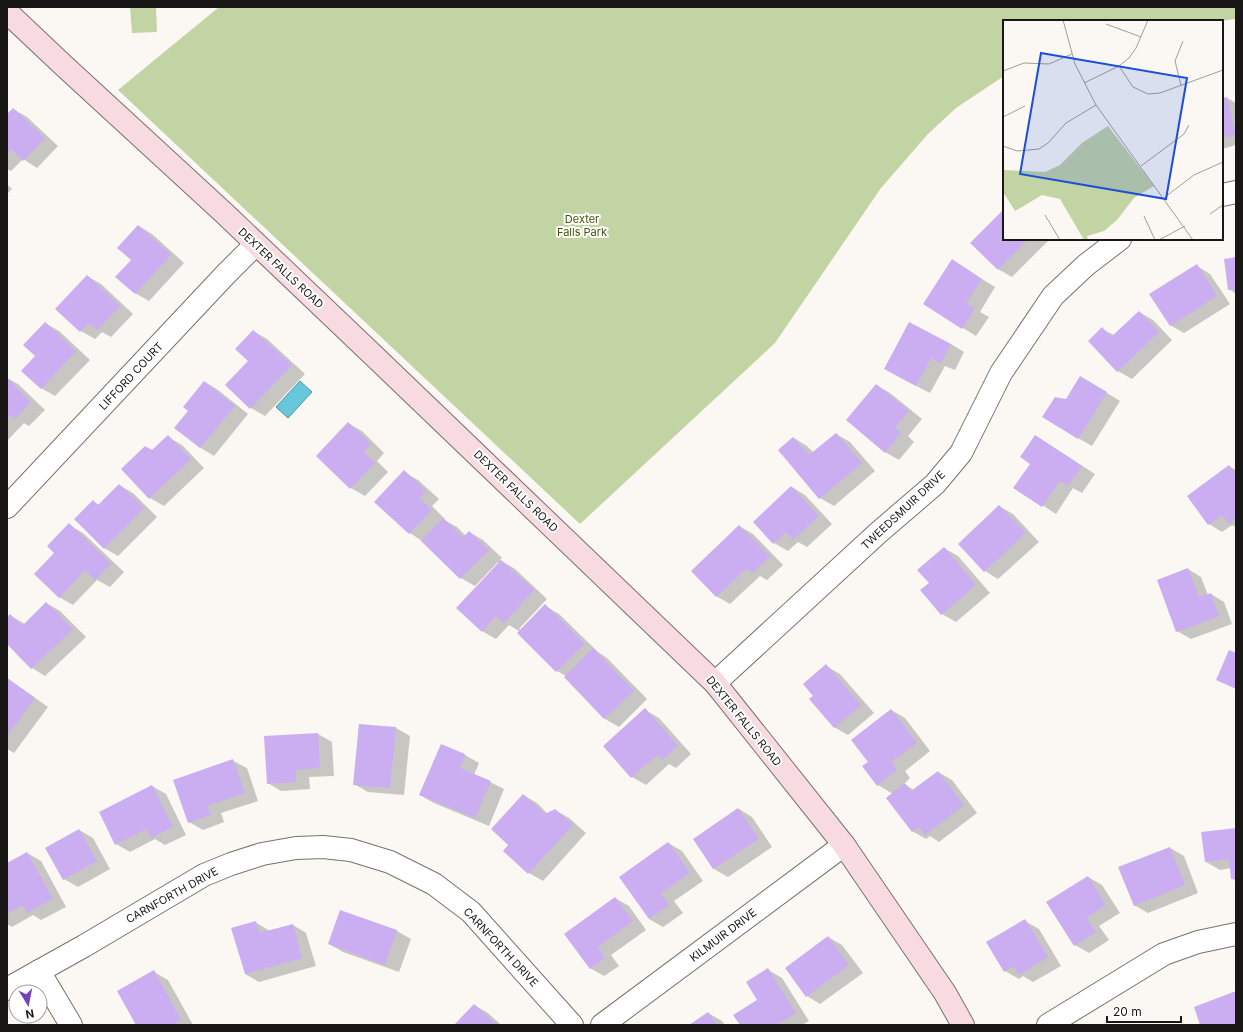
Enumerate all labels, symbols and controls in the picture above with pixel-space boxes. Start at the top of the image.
inset map [1003,20,1223,240]
park label: Dexter Falls Park [557,212,607,239]
street label: DEXTER FALLS ROAD [235,225,327,311]
street label: LIFFORD COURT [96,339,166,413]
street label: DEXTER FALLS ROAD [471,447,561,535]
street label: TWEEDSMUIR DRIVE [858,468,948,552]
street label: DEXTER FALLS ROAD [703,673,785,769]
street label: CARNFORTH DRIVE [123,864,221,926]
street label: CARNFORTH DRIVE [461,904,541,990]
street label: KILMUIR DRIVE [687,905,759,965]
north arrow [8,984,48,1024]
scale bar [1107,998,1181,1024]
text: 20 m [1113,1004,1142,1019]
text: N [24,1006,35,1021]

